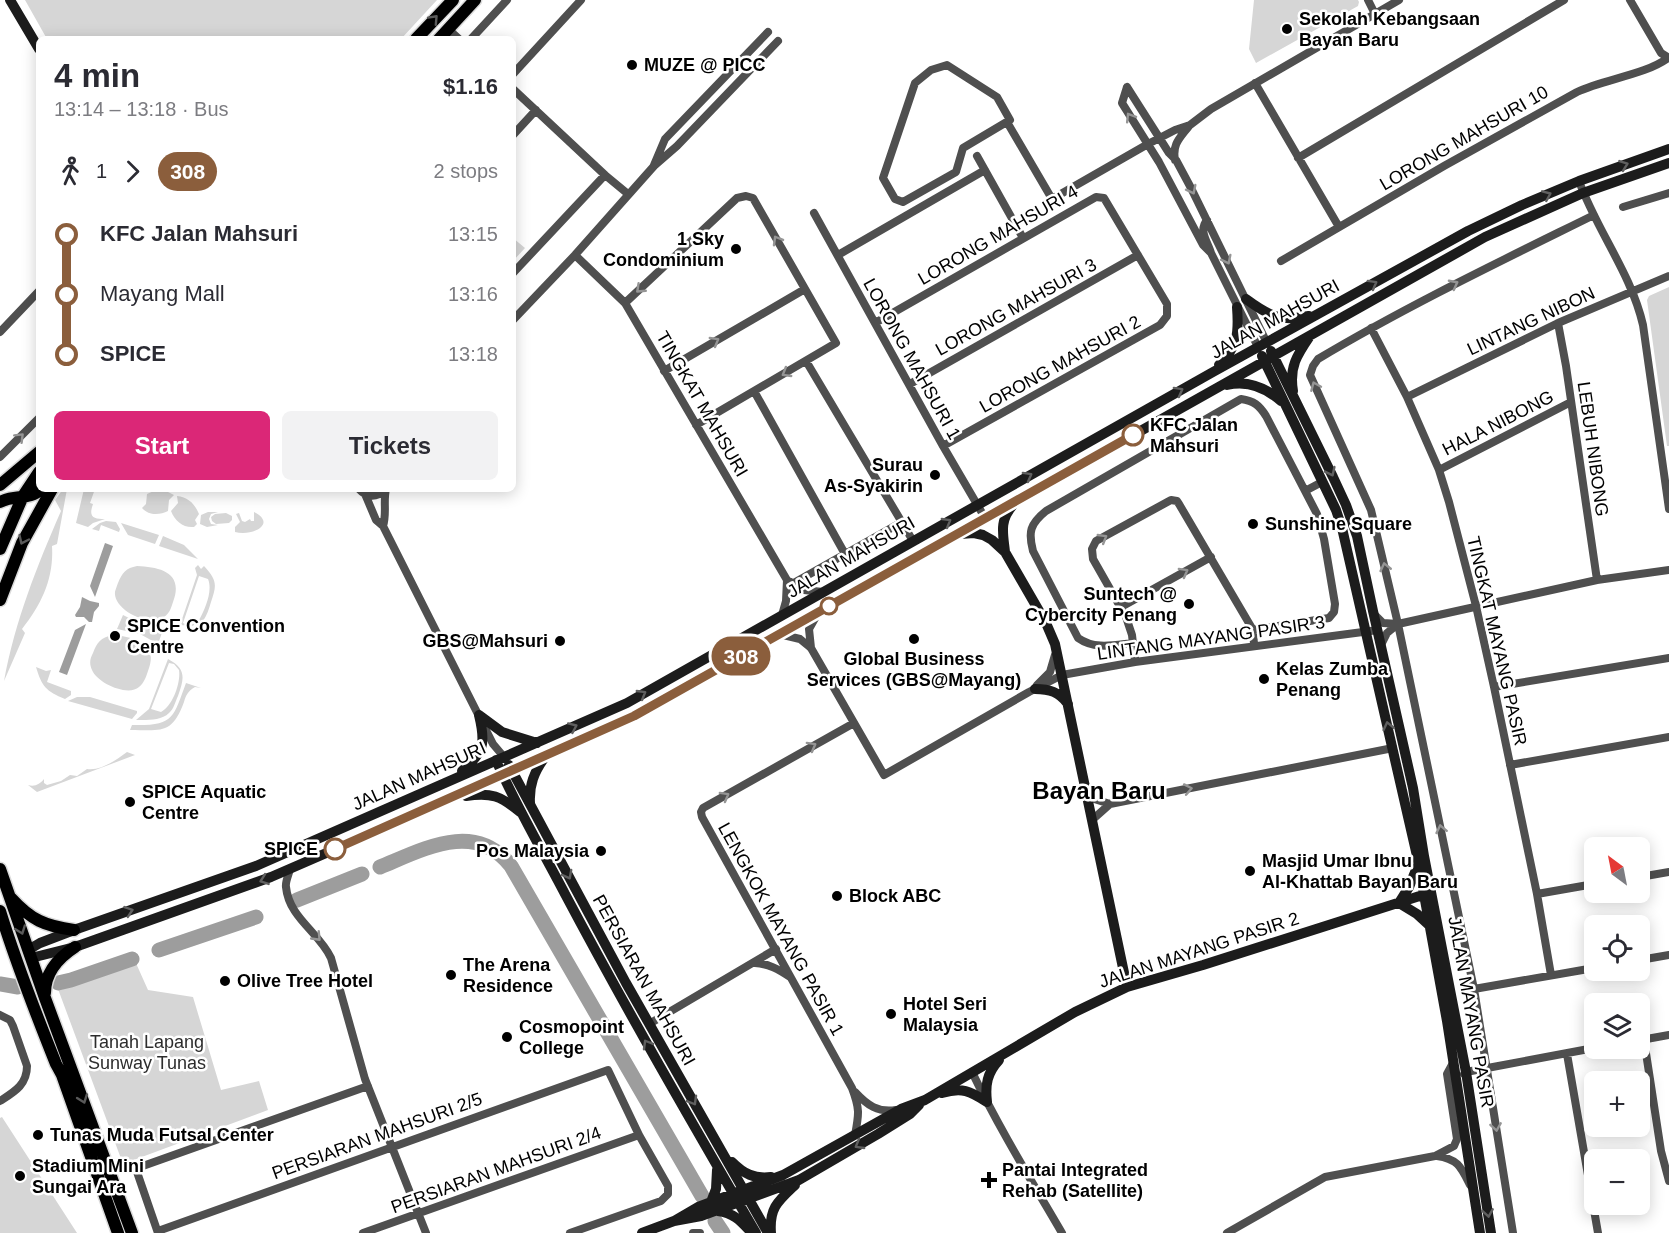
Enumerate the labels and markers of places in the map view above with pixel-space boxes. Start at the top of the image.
place label: Sekolah Kebangsaan Bayan Baru [1299,9,1480,50]
marker: Sekolah Kebangsaan Bayan Baru [1280,22,1294,36]
place label: MUZE @ PICC [644,55,766,75]
marker: MUZE @ PICC [625,58,639,72]
place label: 1 Sky Condominium [603,229,724,270]
marker: 1 Sky Condominium [729,242,743,256]
place label: KFC Jalan Mahsuri [1150,415,1238,456]
marker: KFC Jalan Mahsuri [1122,424,1144,446]
place label: Surau As-Syakirin [824,455,923,496]
marker: Surau As-Syakirin [928,468,942,482]
place label: Sunshine Square [1265,514,1412,534]
marker: Sunshine Square [1246,517,1260,531]
place label: Suntech @ Cybercity Penang [1025,584,1177,625]
unlabelled marker [820,597,838,615]
marker: Suntech @ Cybercity Penang [1182,597,1196,611]
place label: SPICE Convention Centre [127,616,285,657]
marker: SPICE Convention Centre [108,629,122,643]
place label: GBS@Mahsuri [422,631,548,651]
marker: Global Business Services (GBS@Mayang) [907,632,921,646]
marker: GBS@Mahsuri [553,634,567,648]
place label: Global Business Services (GBS@Mayang) [807,649,1021,690]
place label: Kelas Zumba Penang [1276,659,1389,700]
marker: Kelas Zumba Penang [1257,672,1271,686]
place label: SPICE Aquatic Centre [142,782,266,823]
marker: SPICE Aquatic Centre [123,795,137,809]
marker: SPICE [324,838,346,860]
place label: SPICE [264,839,318,859]
place label: Pos Malaysia [476,841,590,861]
marker: Pos Malaysia [594,844,608,858]
place label: Masjid Umar Ibnu Al-Khattab Bayan Baru [1262,851,1458,892]
marker: Masjid Umar Ibnu Al-Khattab Bayan Baru [1243,864,1257,878]
place label: Block ABC [849,886,941,906]
marker: Block ABC [830,889,844,903]
place label: The Arena Residence [463,955,553,996]
marker: The Arena Residence [444,968,458,982]
place label: Olive Tree Hotel [237,971,373,991]
marker: Olive Tree Hotel [218,974,232,988]
place label: Hotel Seri Malaysia [903,994,987,1035]
marker: Hotel Seri Malaysia [884,1007,898,1021]
place label: Cosmopoint College [519,1017,624,1058]
marker: Cosmopoint College [500,1030,514,1044]
place label: Tunas Muda Futsal Center [50,1125,274,1145]
marker: Tunas Muda Futsal Center [31,1128,45,1142]
place label: Stadium Mini Sungai Ara [32,1156,144,1197]
place label: Pantai Integrated Rehab (Satellite) [1002,1160,1148,1201]
marker: Stadium Mini Sungai Ara [13,1169,27,1183]
marker: Pantai Integrated Rehab (Satellite) [980,1171,998,1189]

